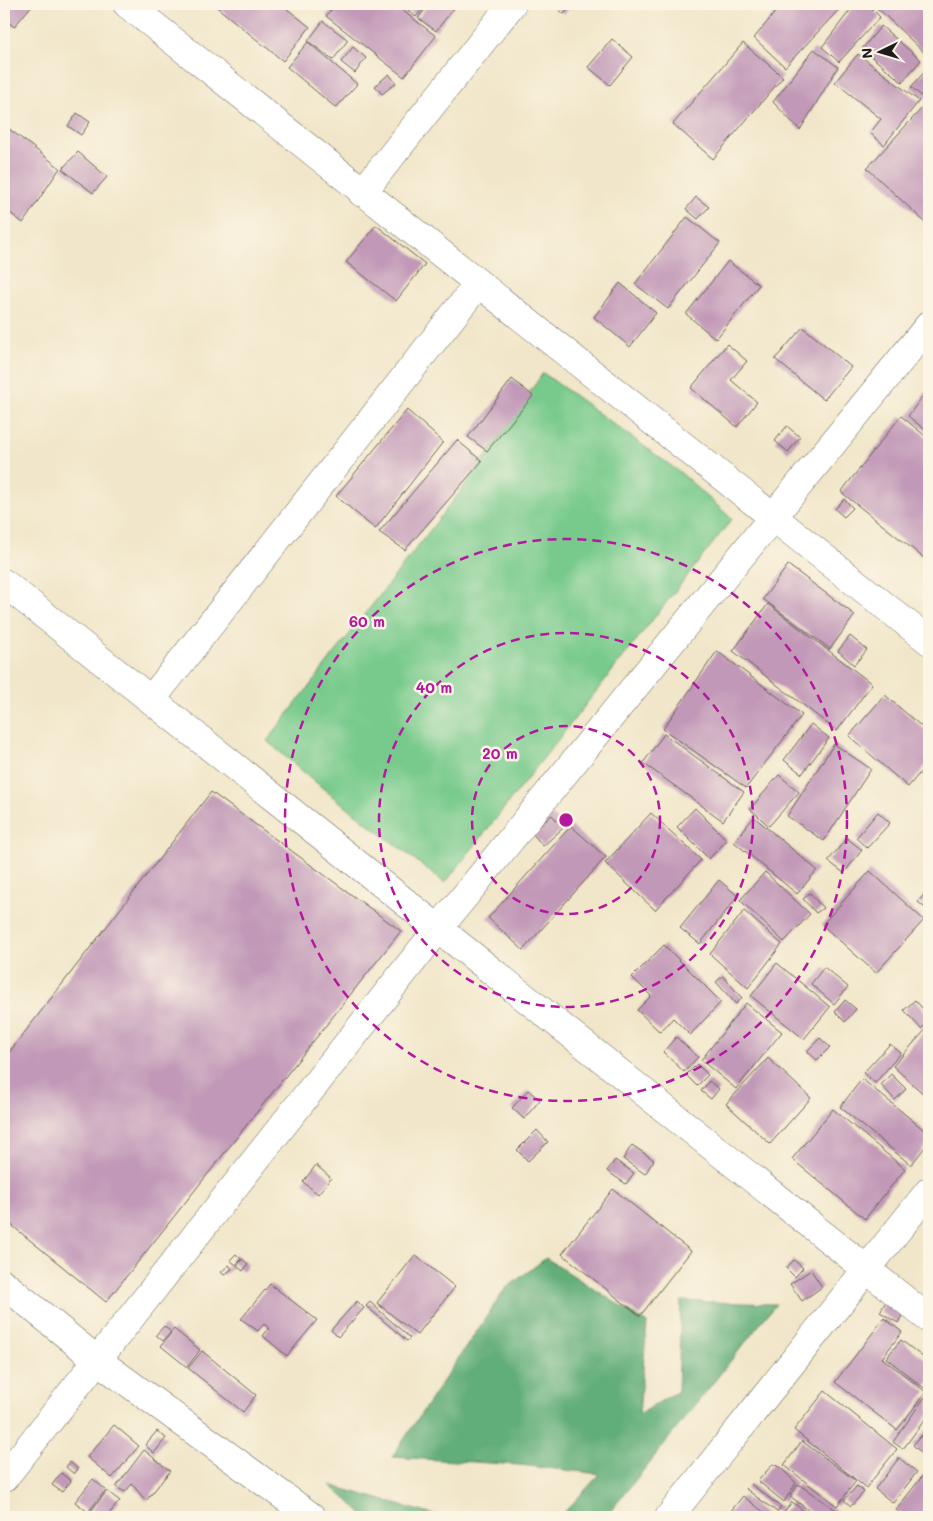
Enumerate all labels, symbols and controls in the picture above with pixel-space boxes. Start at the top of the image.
north arrow [856,28,906,78]
text: N [857,47,876,59]
text: 60 m [349,611,385,631]
text: 40 m [416,677,452,697]
text: 20 m [482,743,518,763]
centre of rings [557,811,575,829]

